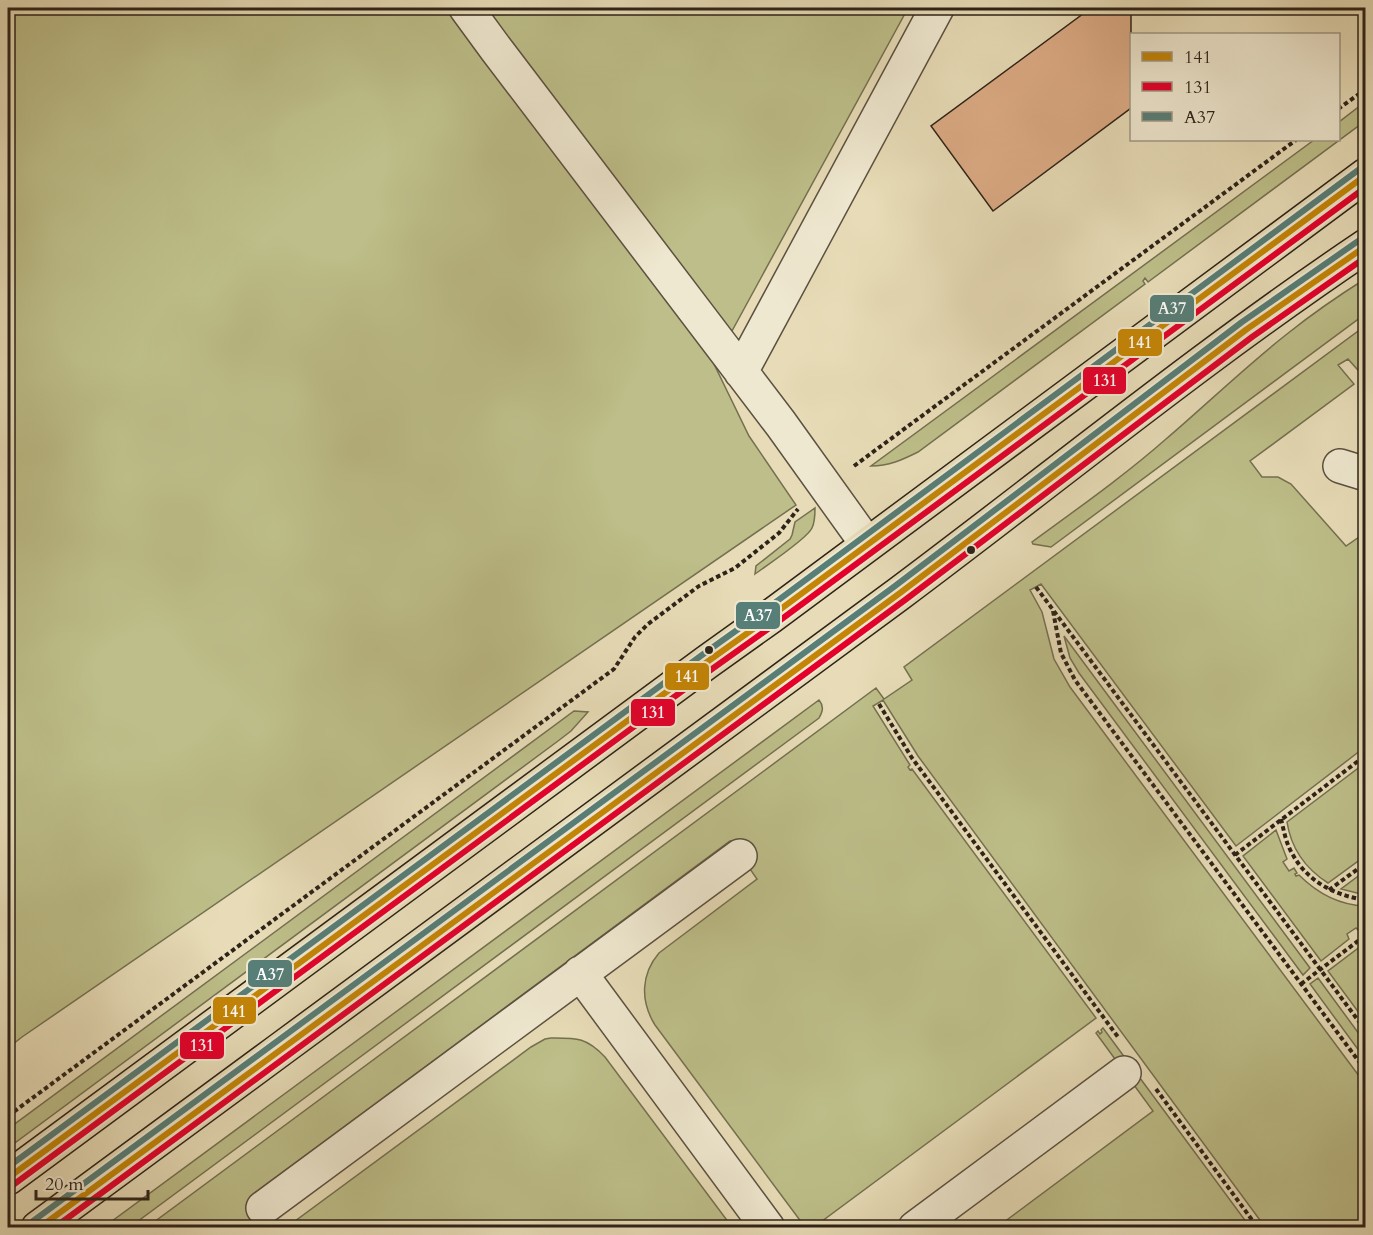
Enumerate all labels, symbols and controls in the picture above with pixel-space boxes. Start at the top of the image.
legend [1130,33,1340,141]
text: 141 [1184,45,1212,70]
text: 131 [1184,75,1212,100]
text: A37 [1184,105,1215,130]
line badge: A37 [1149,294,1195,323]
text: A37 [1158,298,1186,320]
line badge: 141 [1117,328,1163,357]
text: 141 [1128,332,1152,354]
line badge: 131 [1082,366,1127,395]
text: 131 [1093,370,1117,392]
unlabelled marker [965,544,977,556]
line badge: A37 [735,601,781,630]
text: A37 [744,605,772,627]
unlabelled marker [703,644,715,656]
line badge: 141 [664,662,710,691]
text: 141 [675,666,699,688]
line badge: 131 [630,698,676,727]
text: 131 [641,702,665,724]
line badge: A37 [247,959,293,988]
text: A37 [256,964,284,986]
line badge: 141 [212,996,257,1025]
text: 141 [222,1001,246,1023]
line badge: 131 [179,1031,225,1060]
text: 131 [190,1035,214,1057]
scale bar [36,1163,148,1201]
text: 20 m [45,1172,84,1197]

